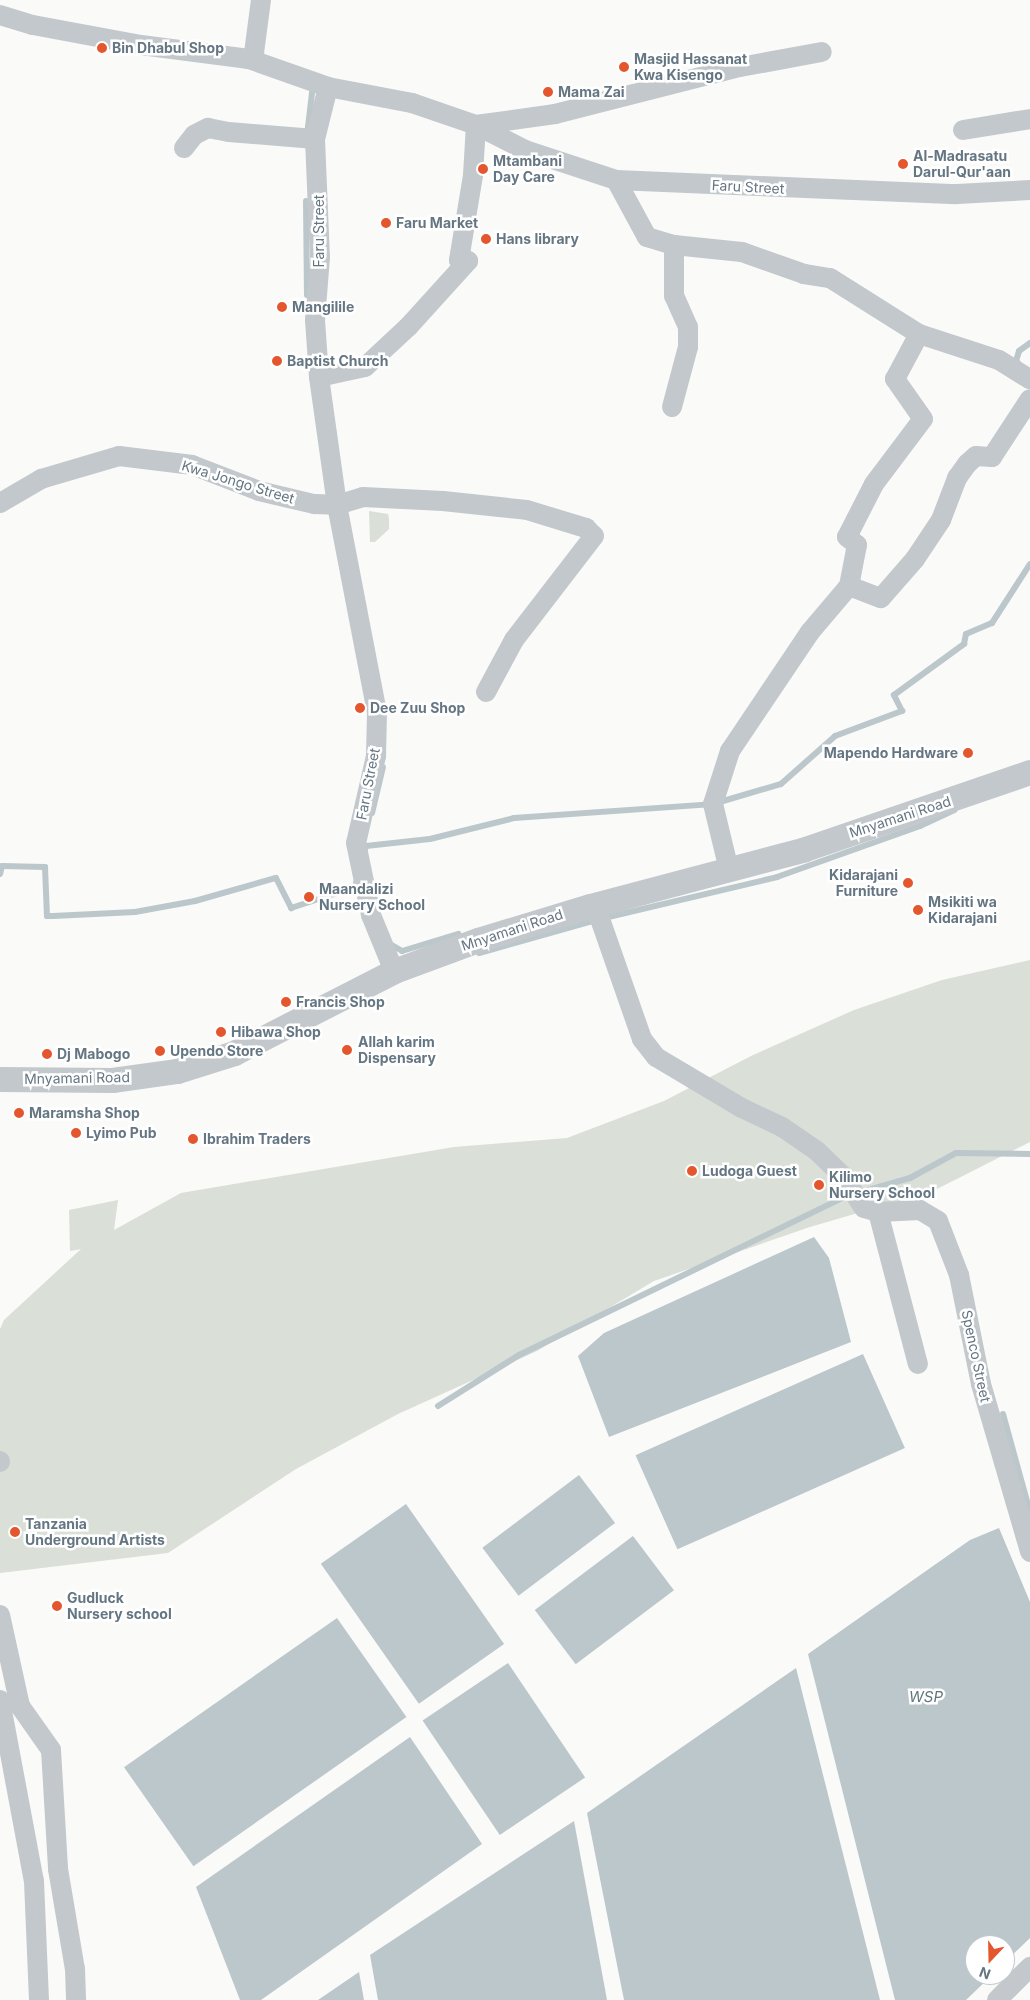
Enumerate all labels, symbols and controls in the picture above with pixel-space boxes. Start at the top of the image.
place label: Bin Dhabul Shop [112,40,224,56]
marker: Bin Dhabul Shop [96,42,108,54]
place label: Masjid Hassanat Kwa Kisengo [634,51,747,84]
marker: Masjid Hassanat Kwa Kisengo [618,61,630,73]
place label: Mama Zai [558,84,625,100]
marker: Mama Zai [542,86,554,98]
place label: Al-Madrasatu Darul-Qur'aan [913,148,1011,180]
place label: Mtambani Day Care [493,153,562,186]
marker: Al-Madrasatu Darul-Qur'aan [897,158,909,170]
marker: Mtambani Day Care [477,163,489,175]
street label: Faru Street [711,177,785,197]
street label: Faru Street [311,195,327,267]
place label: Faru Market [396,215,478,231]
marker: Faru Market [380,217,392,229]
place label: Hans library [496,231,579,247]
marker: Hans library [480,233,492,245]
place label: Mangilile [292,299,354,315]
marker: Mangilile [276,301,288,313]
place label: Baptist Church [287,353,389,369]
marker: Baptist Church [271,355,283,367]
street label: Kwa Jongo Street [180,457,296,507]
place label: Dee Zuu Shop [370,700,465,716]
marker: Dee Zuu Shop [354,702,366,714]
place label: Mapendo Hardware [824,745,958,761]
street label: Faru Street [353,747,383,821]
marker: Mapendo Hardware [962,747,974,759]
street label: Mnyamani Road [847,793,953,841]
place label: Kidarajani Furniture [829,867,898,900]
marker: Kidarajani Furniture [902,877,914,889]
place label: Maandalizi Nursery School [319,881,425,914]
marker: Maandalizi Nursery School [303,891,315,903]
place label: Msikiti wa Kidarajani [928,894,997,926]
marker: Msikiti wa Kidarajani [912,904,924,916]
street label: Mnyamani Road [459,906,565,954]
place label: Francis Shop [296,994,385,1010]
marker: Francis Shop [280,996,292,1008]
place label: Hibawa Shop [231,1024,321,1040]
marker: Hibawa Shop [215,1026,227,1038]
place label: Allah karim Dispensary [358,1034,436,1066]
place label: Upendo Store [170,1043,263,1059]
marker: Allah karim Dispensary [340,1043,354,1057]
marker: Upendo Store [154,1045,166,1057]
place label: Dj Mabogo [57,1046,130,1062]
marker: Dj Mabogo [41,1048,53,1060]
street label: Mnyamani Road [24,1069,130,1087]
place label: Maramsha Shop [29,1105,140,1121]
marker: Maramsha Shop [13,1107,25,1119]
place label: Lyimo Pub [86,1125,156,1141]
marker: Lyimo Pub [70,1127,82,1139]
place label: Ibrahim Traders [203,1131,311,1147]
marker: Ibrahim Traders [187,1133,199,1145]
place label: Ludoga Guest [702,1163,797,1179]
marker: Ludoga Guest [686,1165,698,1177]
place label: Kilimo Nursery School [829,1169,935,1202]
marker: Kilimo Nursery School [813,1179,825,1191]
street label: Spenco Street [958,1308,994,1404]
place label: Tanzania Underground Artists [25,1516,165,1548]
marker: Tanzania Underground Artists [9,1526,21,1538]
place label: Gudluck Nursery school [67,1590,172,1622]
marker: Gudluck Nursery school [51,1600,63,1612]
water label: WSP [909,1688,943,1706]
north arrow [965,1935,1015,1985]
text: N [977,1964,993,1983]

